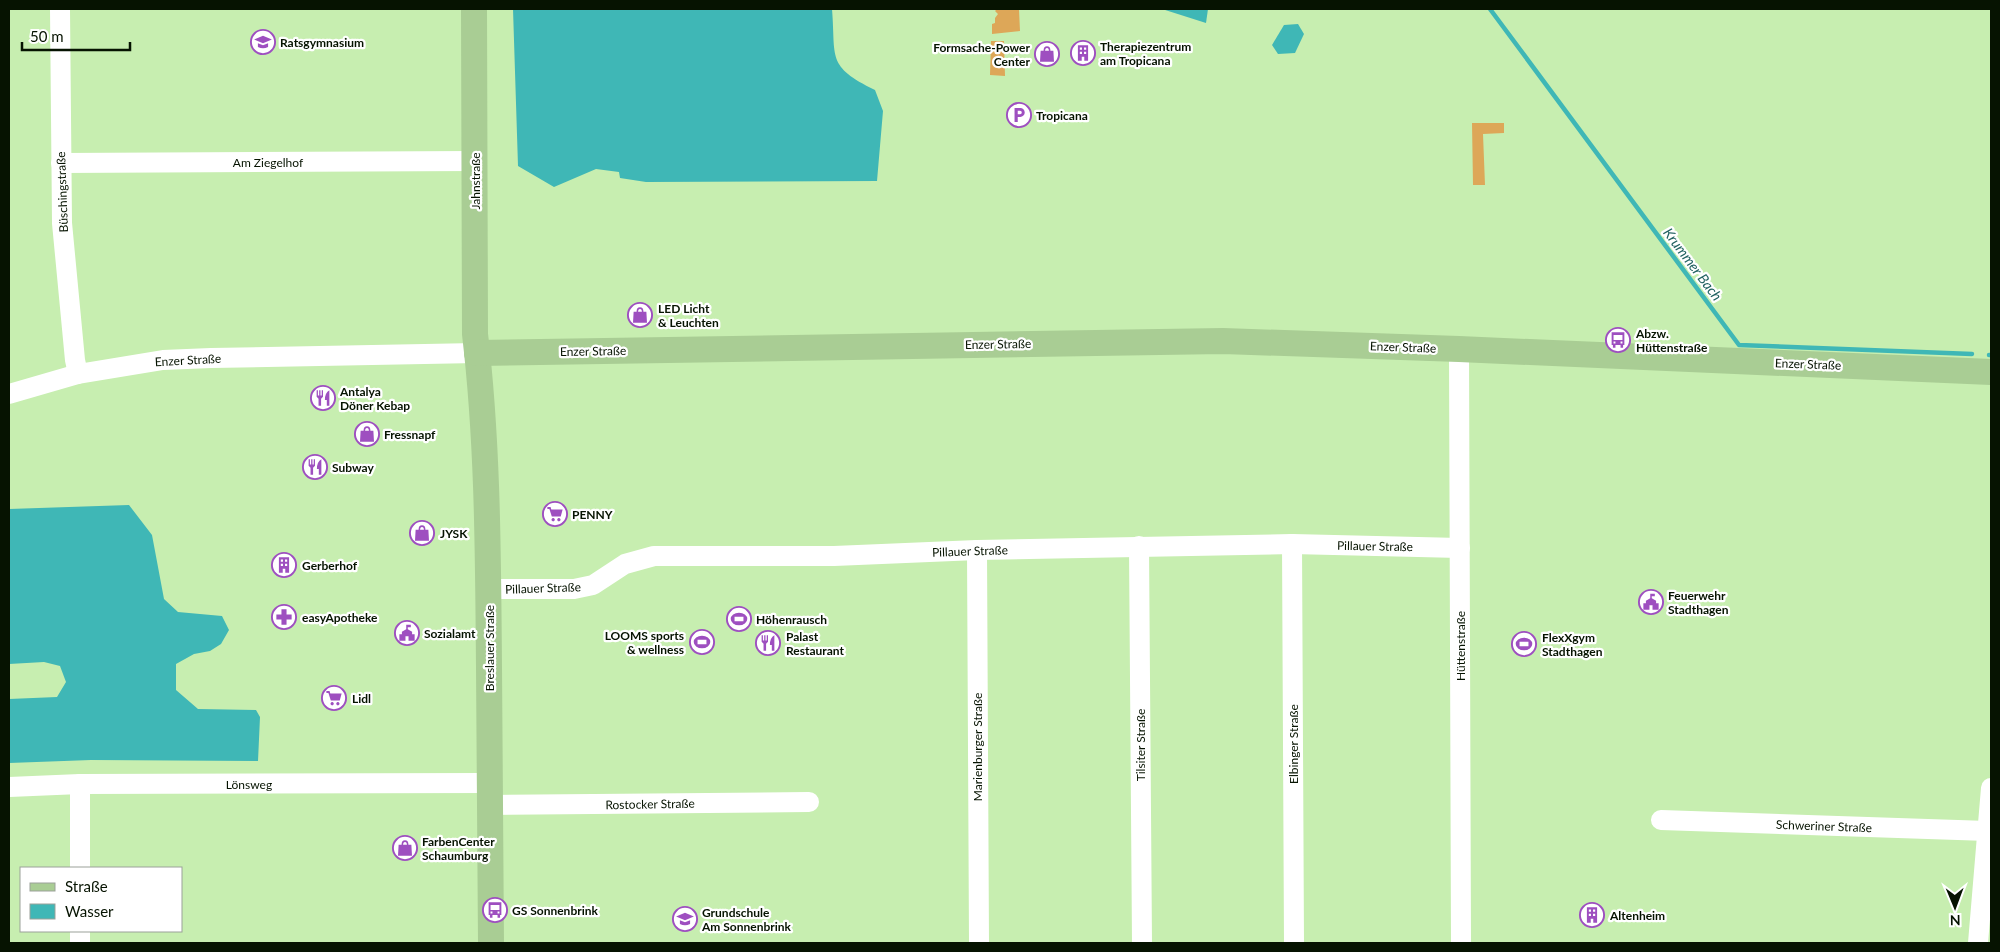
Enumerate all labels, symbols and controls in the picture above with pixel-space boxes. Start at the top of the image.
scale bar [22,20,130,52]
text: 50 m [30,27,64,45]
school or university icon: Ratsgymnasium [250,29,276,55]
place label: Ratsgymnasium [280,35,364,50]
place label: Therapiezentrum am Tropicana [1100,39,1191,68]
place label: Formsache-Power Center [933,40,1031,69]
building icon: Therapiezentrum am Tropicana [1070,40,1096,66]
shop icon: Formsache-Power Center [1034,41,1060,67]
parking icon: Tropicana [1006,102,1032,128]
place label: Tropicana [1036,108,1088,123]
street label: Büschingstraße [53,151,71,233]
street label: Jahnstraße [468,152,483,210]
street label: Am Ziegelhof [233,155,304,170]
water label: Krummer Bach [1660,224,1726,304]
place label: LED Licht & Leuchten [658,301,719,330]
shop icon: LED Licht & Leuchten [627,302,653,328]
place label: Abzw. Hüttenstraße [1635,326,1708,355]
bus stop icon: Abzw. Hüttenstraße [1605,327,1631,353]
street label: Enzer Straße [965,336,1031,352]
street label: Enzer Straße [1370,338,1436,356]
street label: Enzer Straße [560,343,626,359]
street label: Enzer Straße [154,351,222,369]
street label: Enzer Straße [1775,355,1841,373]
place label: Antalya Döner Kebap [339,384,410,413]
restaurant icon: Antalya Döner Kebap [310,385,336,411]
shop icon: Fressnapf [354,421,380,447]
place label: Fressnapf [384,427,436,442]
restaurant icon: Subway [302,454,328,480]
place label: Subway [332,460,374,475]
supermarket icon: PENNY [542,501,568,527]
place label: PENNY [572,507,613,522]
shop icon: JYSK [409,520,435,546]
place label: JYSK [440,526,468,541]
street label: Pillauer Straße [1337,538,1413,554]
street label: Pillauer Straße [932,542,1008,560]
building icon: Gerberhof [271,552,297,578]
place label: Gerberhof [302,558,358,573]
street label: Pillauer Straße [505,579,581,597]
place label: Feuerwehr Stadthagen [1668,588,1729,617]
public building icon: Feuerwehr Stadthagen [1638,589,1664,615]
pharmacy icon: easyApotheke [271,604,297,630]
street label: Breslauer Straße [482,605,497,691]
sports icon: Höhenrausch [726,606,752,632]
place label: easyApotheke [302,610,378,625]
street label: Hüttenstraße [1453,611,1468,681]
place label: Höhenrausch [756,612,827,627]
public building icon: Sozialamt [394,620,420,646]
place label: Sozialamt [424,626,476,641]
place label: LOOMS sports & wellness [605,628,684,657]
sports icon: LOOMS sports & wellness [689,629,715,655]
place label: Palast Restaurant [786,629,844,658]
restaurant icon: Palast Restaurant [755,630,781,656]
place label: FlexXgym Stadthagen [1542,630,1603,659]
sports icon: FlexXgym Stadthagen [1511,631,1537,657]
supermarket icon: Lidl [321,685,347,711]
place label: Lidl [352,691,371,706]
street label: Marienburger Straße [970,693,985,801]
street label: Elbinger Straße [1286,704,1301,784]
street label: Tilsiter Straße [1133,709,1148,781]
street label: Lönsweg [226,777,272,792]
street label: Rostocker Straße [605,796,695,812]
street label: Schweriner Straße [1776,817,1872,835]
place label: FarbenCenter Schaumburg [422,834,495,863]
shop icon: FarbenCenter Schaumburg [392,835,418,861]
legend [20,867,182,932]
text: Straße [65,877,108,895]
north arrow [1930,882,1980,932]
bus stop icon: GS Sonnenbrink [482,897,508,923]
text: Wasser [65,902,114,920]
building icon: Altenheim [1579,902,1605,928]
place label: GS Sonnenbrink [512,903,598,918]
place label: Grundschule Am Sonnenbrink [701,905,792,934]
school or university icon: Grundschule Am Sonnenbrink [672,906,698,932]
place label: Altenheim [1609,908,1665,923]
text: N [1950,912,1961,929]

